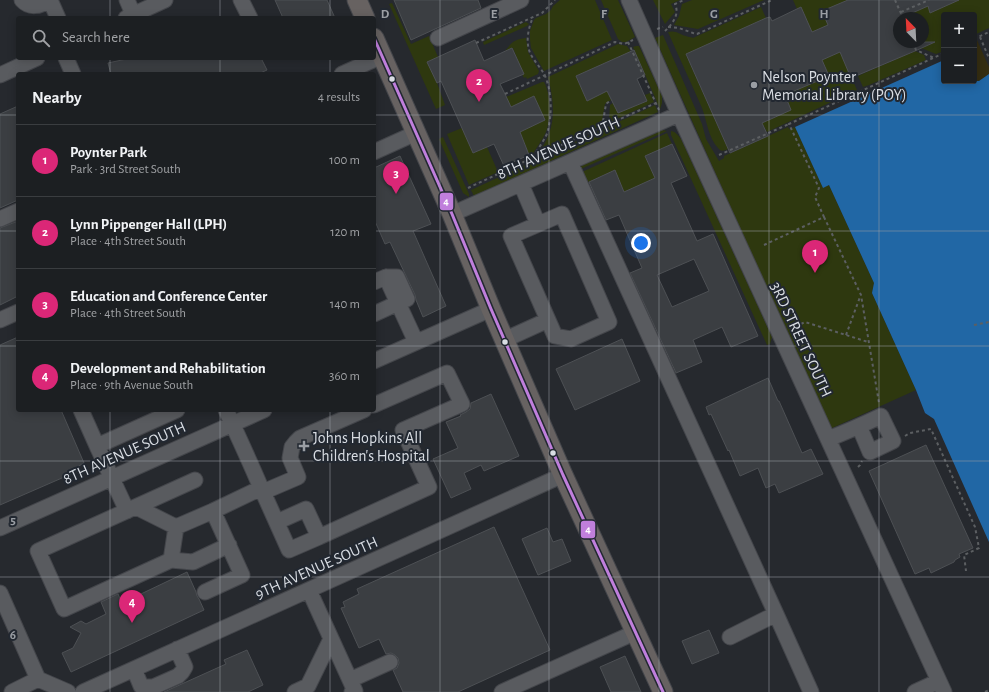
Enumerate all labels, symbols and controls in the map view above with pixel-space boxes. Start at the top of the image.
text: D [381,8,390,21]
text: E [491,8,498,21]
text: F [601,8,608,21]
text: G [710,8,718,21]
text: H [819,8,829,21]
north arrow [893,12,929,48]
map controls [941,12,977,84]
button: + [941,12,977,48]
search box [16,16,376,60]
icon: search [30,27,52,49]
text: Search here [62,30,130,45]
button: − [941,48,977,84]
pin: 2 [466,69,492,102]
place label: Nelson Poynter Memorial Library (POY) [762,69,907,104]
unlabelled marker [387,74,397,84]
marker: Nelson Poynter Memorial Library (POY) [749,80,759,90]
text: Nearby [32,89,82,106]
text: 4 results [318,91,360,104]
street label: 8TH AVENUE SOUTH [495,114,622,182]
text: Poynter Park [70,145,147,160]
text: 1 [43,154,47,167]
text: 100 m [329,154,360,167]
pin: 3 [383,161,409,194]
text: Park · 3rd Street South [70,163,181,176]
line badge: 4 [439,192,454,211]
text: 4 [443,196,449,207]
text: Lynn Pippenger Hall (LPH) [70,217,227,232]
text: 2 [42,226,48,239]
text: 120 m [330,226,360,239]
your location [631,233,651,253]
text: Place · 4th Street South [70,235,186,248]
pin: 1 [802,240,828,273]
street label: 3RD STREET SOUTH [767,279,835,399]
text: Education and Conference Center [70,289,267,304]
text: 3 [42,298,48,311]
text: 140 m [330,298,360,311]
text: Place · 4th Street South [70,307,186,320]
unlabelled marker [500,337,510,347]
text: Development and Rehabilitation [70,361,266,376]
text: 4 [42,370,48,383]
text: 360 m [329,370,360,383]
text: Place · 9th Avenue South [70,379,193,392]
street label: 8TH AVENUE SOUTH [61,419,188,487]
place label: Johns Hopkins All Children's Hospital [313,430,430,464]
marker: Johns Hopkins All Children's Hospital [298,440,310,452]
unlabelled marker [548,448,558,458]
text: 5 [10,514,16,527]
line badge: 4 [580,520,596,539]
text: 4 [585,524,591,535]
street label: 9TH AVENUE SOUTH [253,534,380,602]
pin: 4 [119,590,145,623]
text: 6 [10,629,16,642]

